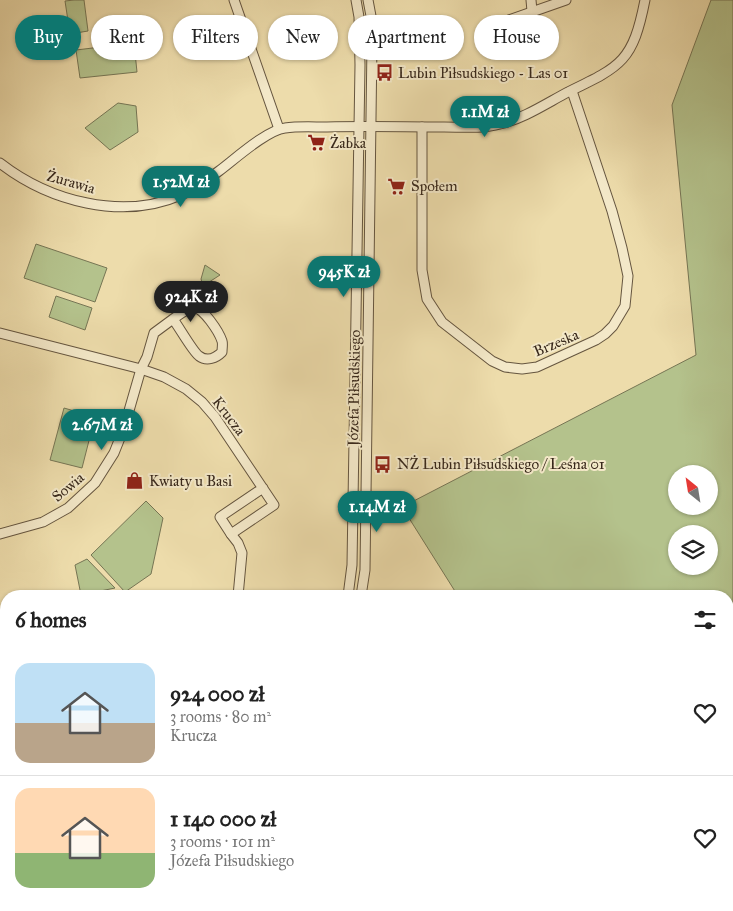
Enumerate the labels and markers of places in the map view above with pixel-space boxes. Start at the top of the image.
bus stop icon: Lubin Piłsudskiego - Las 01 [374,63,394,83]
place label: Lubin Piłsudskiego - Las 01 [398,64,568,82]
pin: 1.1M zł [439,96,531,138]
supermarket icon: Żabka [306,133,326,153]
place label: Żabka [330,134,367,152]
pin: 1.52M zł [129,166,233,208]
supermarket icon: Społem [387,176,407,196]
place label: Społem [411,177,458,195]
pin: 945K zł [298,256,390,298]
pin: 924K zł [145,280,237,323]
pin: 2.67M zł [50,408,154,451]
bus stop icon: NŻ Lubin Piłsudskiego / Leśna 01 [373,454,393,474]
place label: NŻ Lubin Piłsudskiego / Leśna 01 [397,455,605,473]
shop icon: Kwiaty u Basi [125,471,145,491]
place label: Kwiaty u Basi [149,472,232,490]
pin: 1.14M zł [325,490,429,533]

